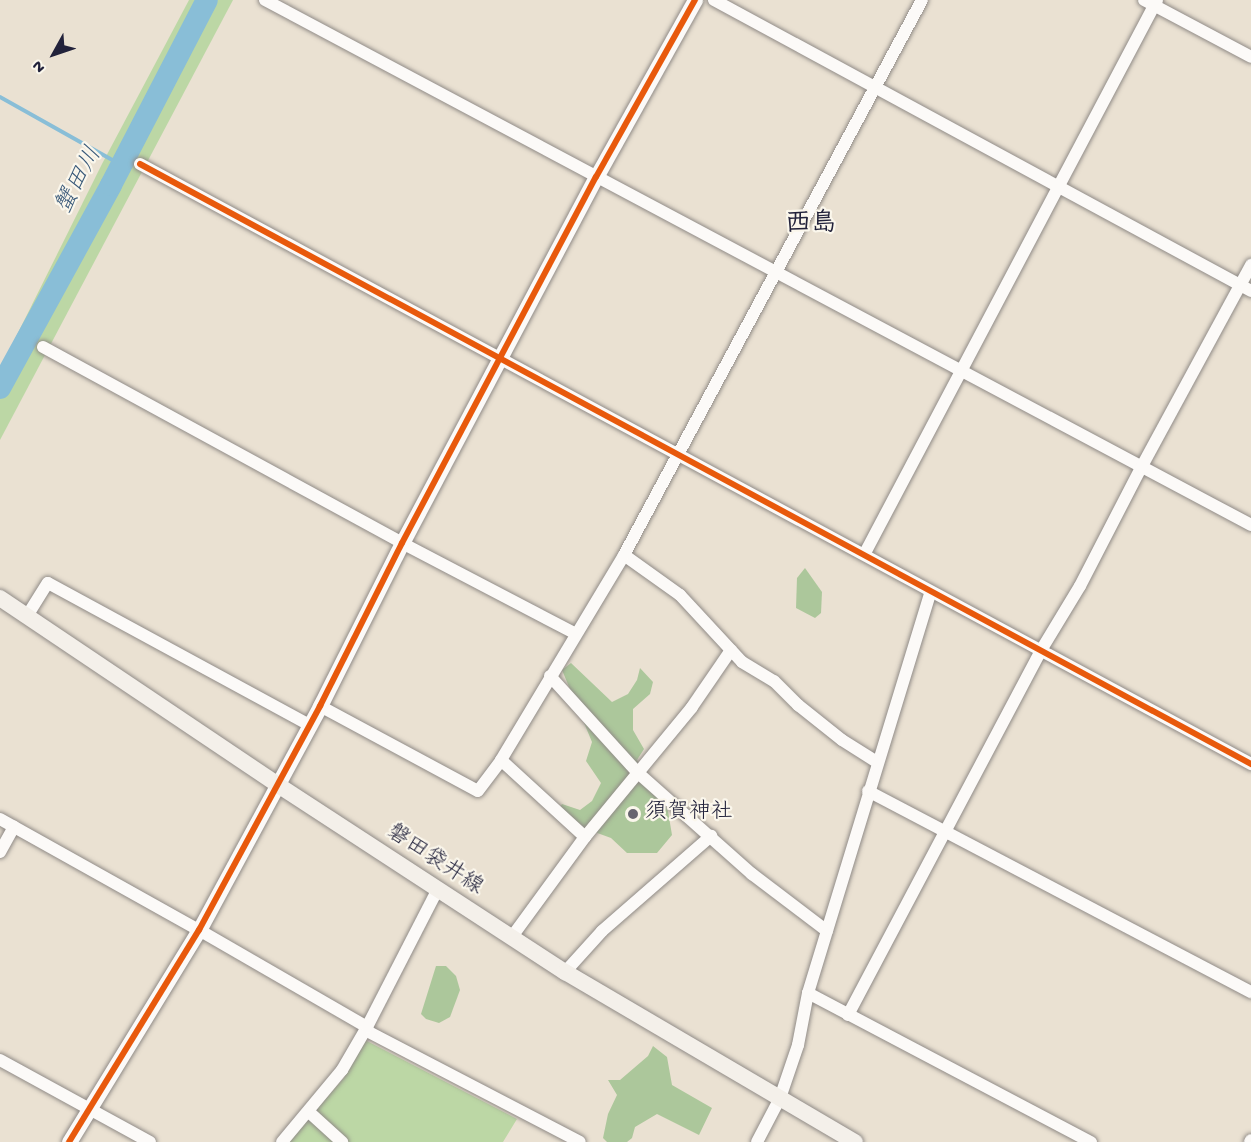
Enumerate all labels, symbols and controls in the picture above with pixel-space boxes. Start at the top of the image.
north arrow [24,24,84,84]
text: N [29,56,50,76]
water label: 蟹田川 [50,142,110,220]
district label: 西島 [785,210,837,242]
place label: 須賀神社 [645,801,733,827]
marker: 須賀神社 [626,807,640,821]
street label: 磐田袋井線 [381,820,487,902]

